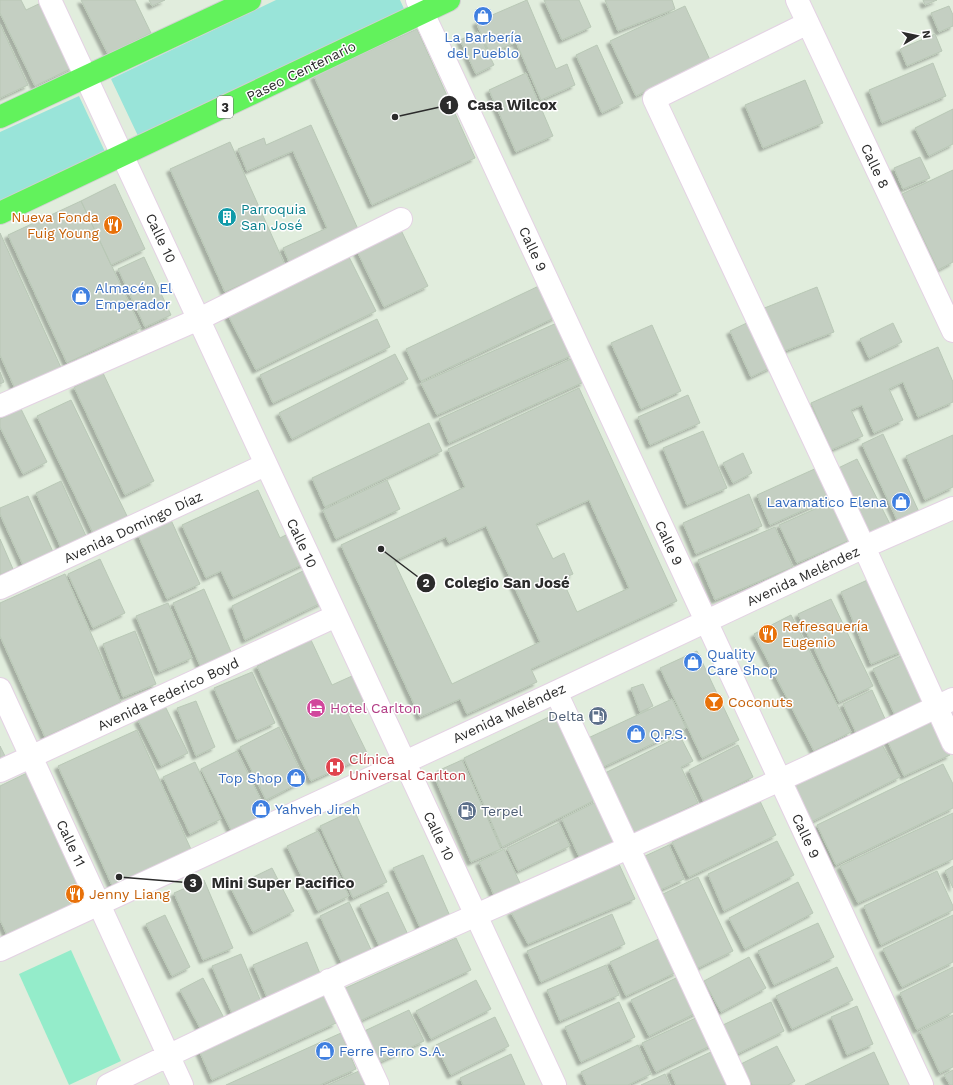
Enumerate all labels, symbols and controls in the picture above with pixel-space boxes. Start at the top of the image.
shop icon: La Barbería del Pueblo [472,5,494,27]
north arrow [897,16,937,56]
place label: La Barbería del Pueblo [444,29,522,61]
text: N [919,29,933,40]
street label: Paseo Centenario [244,38,358,104]
callout: Casa Wilcox [439,92,565,119]
road number: 3 [217,96,233,118]
text: Casa Wilcox [467,96,557,114]
text: 1 [446,98,452,112]
street label: Calle 8 [858,141,892,191]
place label: Parroquia San José [241,201,306,233]
building icon: Parroquia San José [216,206,238,228]
place label: Nueva Fonda Fuig Young [11,209,100,241]
street label: Calle 10 [143,211,179,265]
restaurant icon: Nueva Fonda Fuig Young [102,214,124,236]
street label: Calle 9 [516,224,550,274]
place label: Almacén El Emperador [95,280,173,312]
shop icon: Almacén El Emperador [70,285,92,307]
street label: Avenida Domingo Díaz [61,488,205,566]
shop icon: Lavamatico Elena [890,491,912,513]
place label: Lavamatico Elena [766,494,887,510]
street label: Calle 10 [284,516,320,570]
street label: Calle 9 [652,518,686,568]
street label: Avenida Meléndez [744,543,862,609]
callout: Colegio San José [416,570,577,597]
text: Colegio San José [444,574,570,592]
text: 2 [422,576,430,590]
place label: Refresquería Eugenio [782,618,868,650]
restaurant icon: Refresquería Eugenio [757,623,779,645]
place label: Quality Care Shop [707,646,778,678]
shop icon: Quality Care Shop [682,651,704,673]
street label: Avenida Federico Boyd [95,654,241,734]
street label: Avenida Meléndez [450,680,568,746]
bar icon: Coconuts [703,691,725,713]
place label: Coconuts [728,694,793,710]
hotel icon: Hotel Carlton [305,697,327,719]
place label: Hotel Carlton [330,700,421,716]
fuel station icon: Delta [587,705,609,727]
place label: Delta [548,708,584,724]
shop icon: Q.P.S. [625,723,647,745]
place label: Q.P.S. [650,726,687,742]
place label: Clínica Universal Carlton [349,751,466,783]
hospital icon: Clínica Universal Carlton [324,756,346,778]
shop icon: Top Shop [285,767,307,789]
place label: Top Shop [218,770,282,786]
shop icon: Yahveh Jireh [250,798,272,820]
fuel station icon: Terpel [456,800,478,822]
place label: Yahveh Jireh [275,801,360,817]
place label: Terpel [481,803,524,819]
street label: Calle 10 [420,809,458,863]
street label: Calle 9 [789,811,823,861]
street label: Calle 11 [53,817,89,869]
callout: Mini Super Pacifico [183,869,363,896]
text: Mini Super Pacifico [211,874,355,892]
text: 3 [189,876,197,890]
restaurant icon: Jenny Liang [64,883,86,905]
place label: Jenny Liang [89,886,170,902]
shop icon: Ferre Ferro S.A. [314,1040,336,1062]
place label: Ferre Ferro S.A. [339,1043,445,1059]

